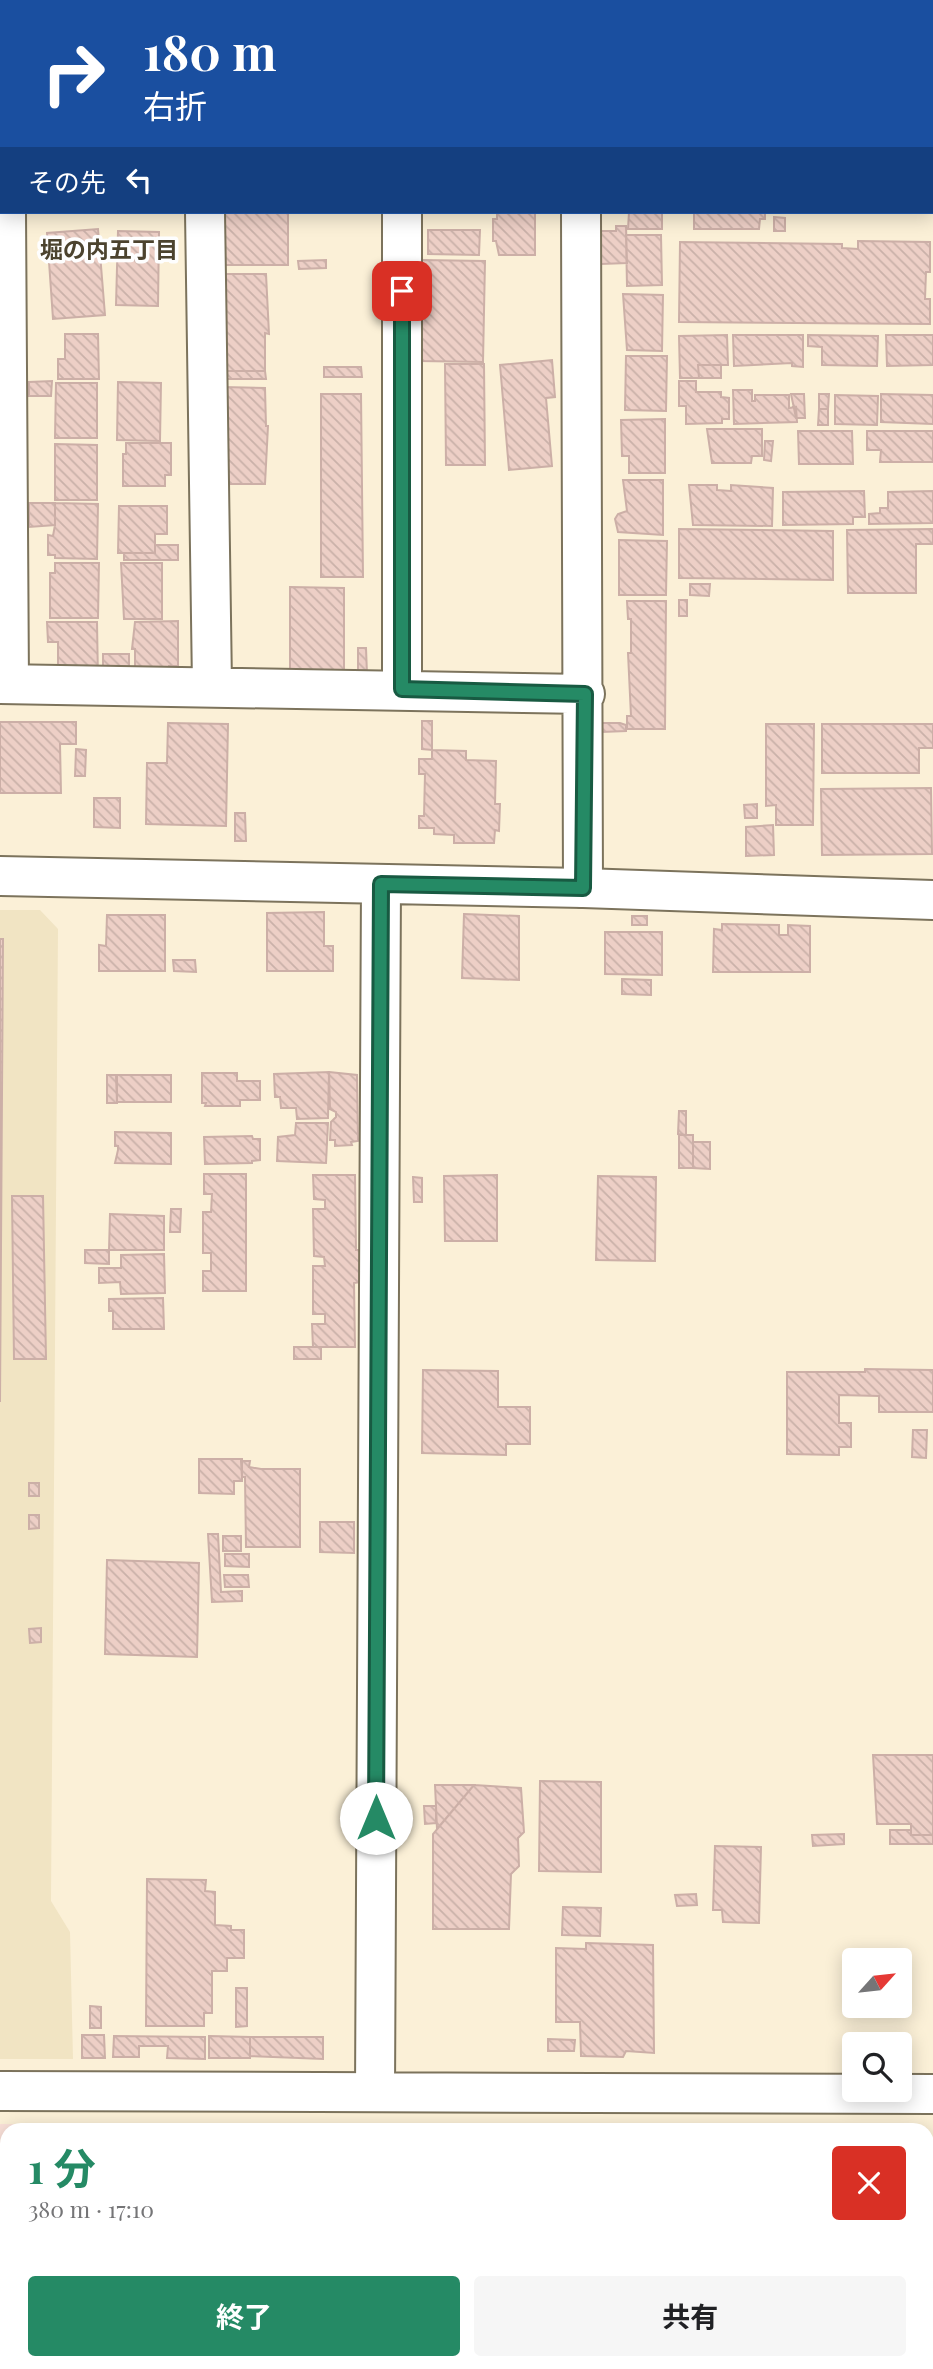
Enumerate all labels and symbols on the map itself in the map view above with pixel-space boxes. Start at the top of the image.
district label: 堀の内五丁目 [40,233,178,264]
pin [372,261,432,321]
position arrow [339,1781,413,1855]
north arrow [842,1948,912,2018]

